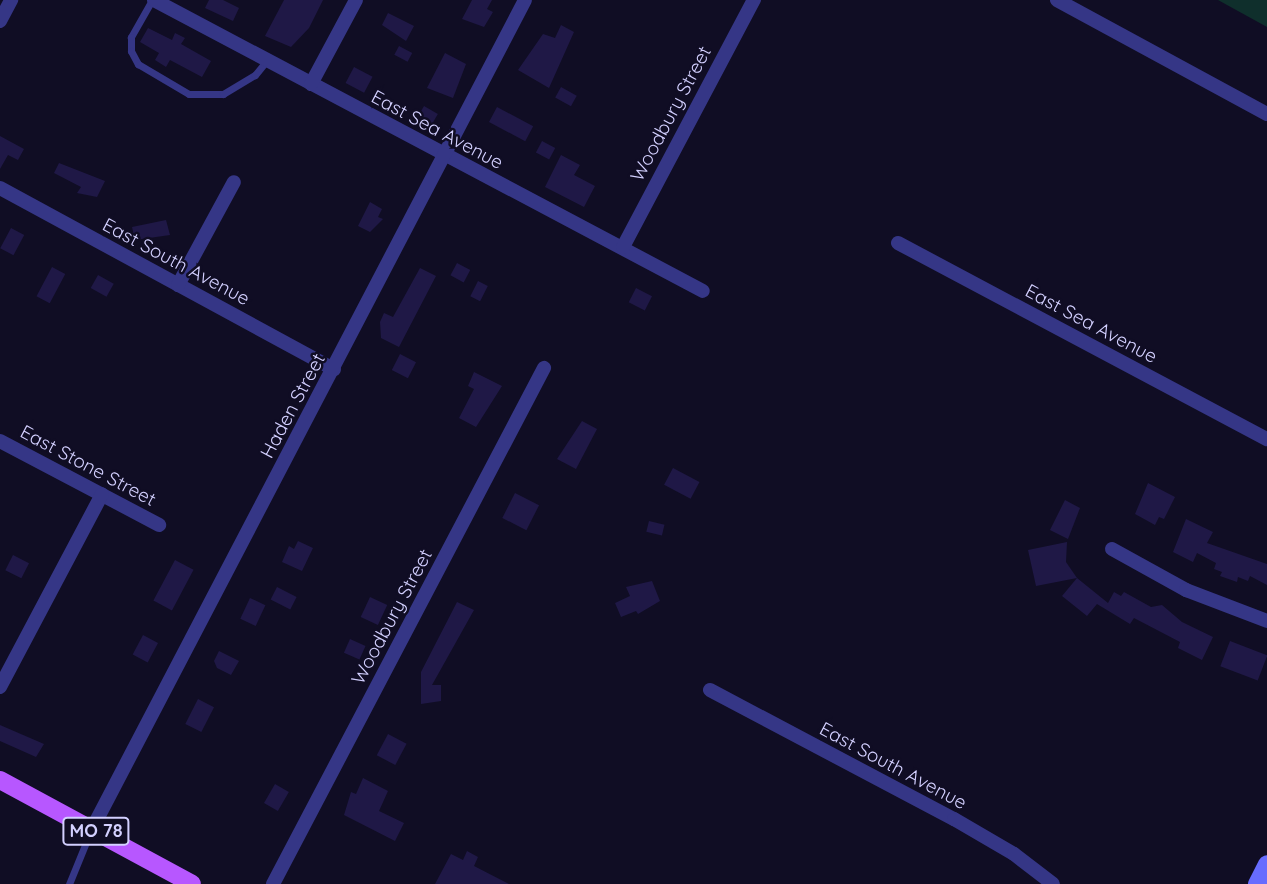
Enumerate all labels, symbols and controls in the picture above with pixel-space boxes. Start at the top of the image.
street label: Woodbury Street [626,42,716,186]
street label: East Sea Avenue [367,86,507,174]
street label: East South Avenue [99,214,253,310]
street label: East Sea Avenue [1021,280,1161,368]
street label: Haden Street [256,350,330,462]
street label: East Stone Street [16,421,160,511]
street label: Woodbury Street [347,545,437,689]
street label: East South Avenue [816,718,970,814]
road number: MO 78 [61,816,131,846]

